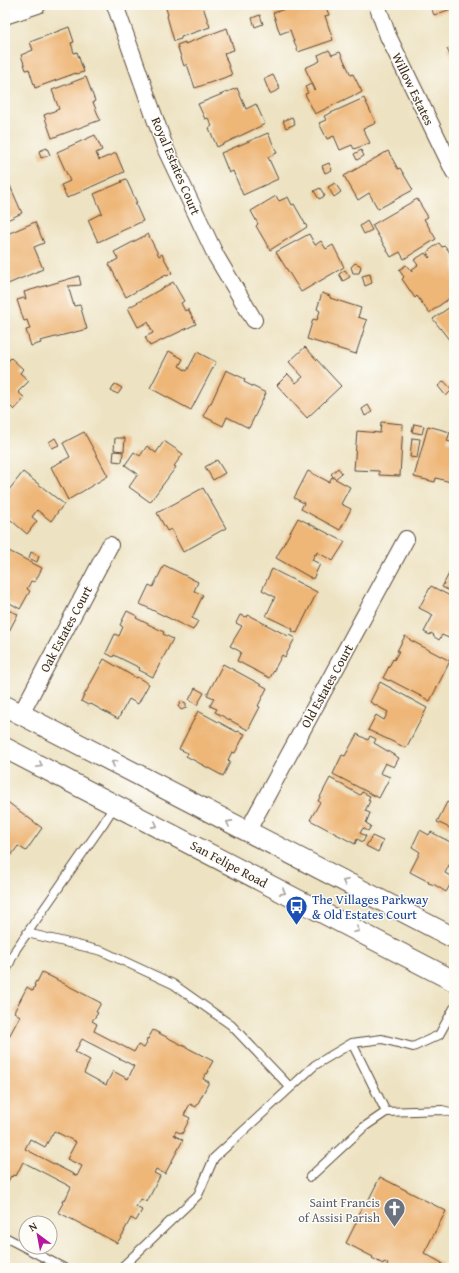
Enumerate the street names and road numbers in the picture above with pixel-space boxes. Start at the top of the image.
street label: Willow Estates [387,49,439,129]
street label: Royal Estates Court [147,114,205,218]
street label: Oak Estates Court [35,582,97,676]
street label: Old Estates Court [296,640,358,731]
street label: San Felipe Road [187,836,271,892]

